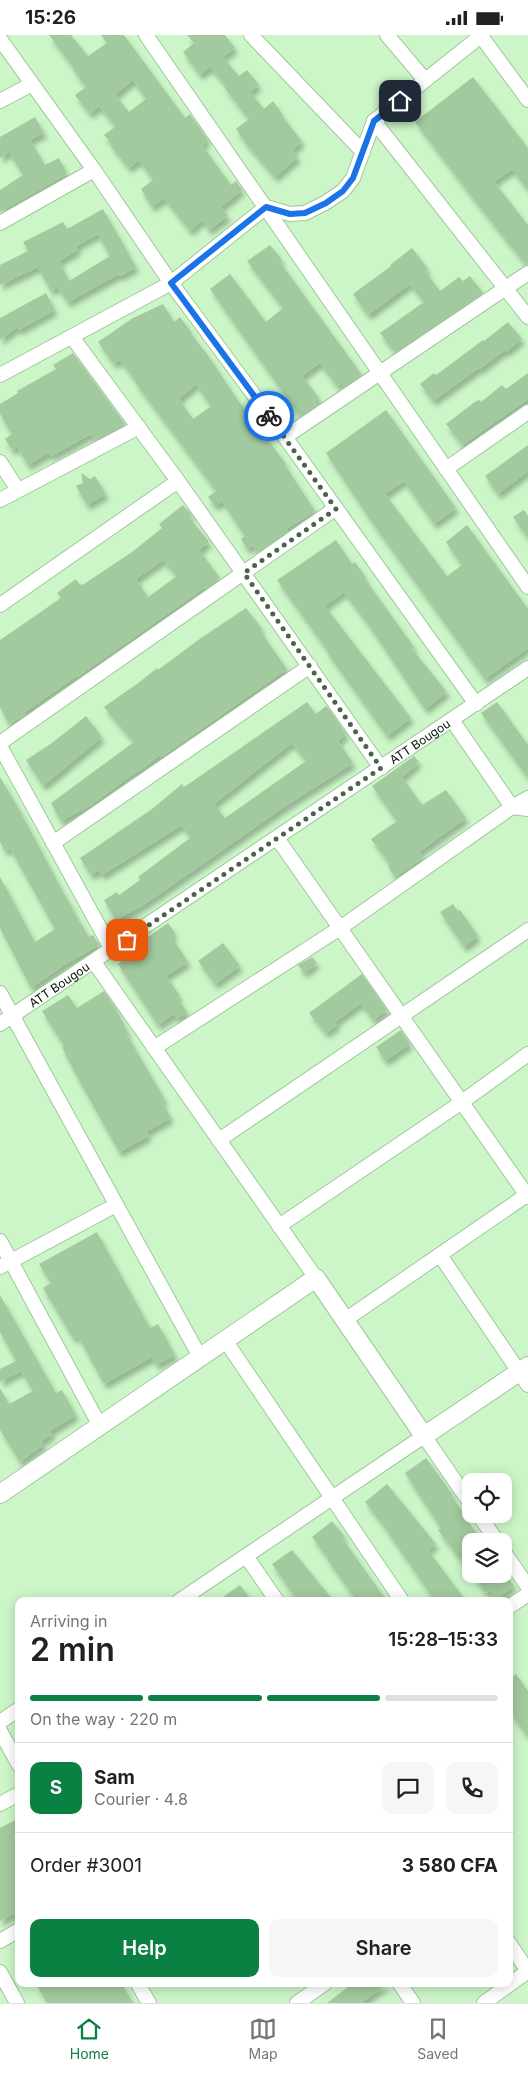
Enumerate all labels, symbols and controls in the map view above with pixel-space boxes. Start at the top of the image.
text: 15:26 [25,6,76,29]
pin [379,80,421,122]
icon: home [386,87,414,115]
courier [244,391,294,441]
icon: bike [255,402,283,430]
street label: ATT Bougou [386,715,453,767]
pin [106,919,148,961]
icon: bag [113,926,141,954]
street label: ATT Bougou [26,959,92,1010]
map controls [462,1473,512,1583]
button: locate [462,1473,512,1523]
button: layers [462,1533,512,1583]
text: Arriving in [30,1611,107,1631]
text: 15:28–15:33 [388,1628,498,1651]
text: 2 min [30,1630,115,1669]
text: On the way · 220 m [30,1709,177,1729]
button: chat [382,1762,434,1814]
button: phone [446,1762,498,1814]
text: Sam [94,1766,135,1789]
text: S [50,1776,62,1799]
text: Courier · 4.8 [94,1789,188,1809]
text: Order #3001 [30,1854,142,1877]
text: 3 580 CFA [402,1854,498,1877]
button: Help [30,1919,259,1977]
button: Share [269,1919,498,1977]
tab: Home [70,2015,109,2062]
tab: Map [249,2015,278,2062]
tab: Saved [417,2015,458,2062]

